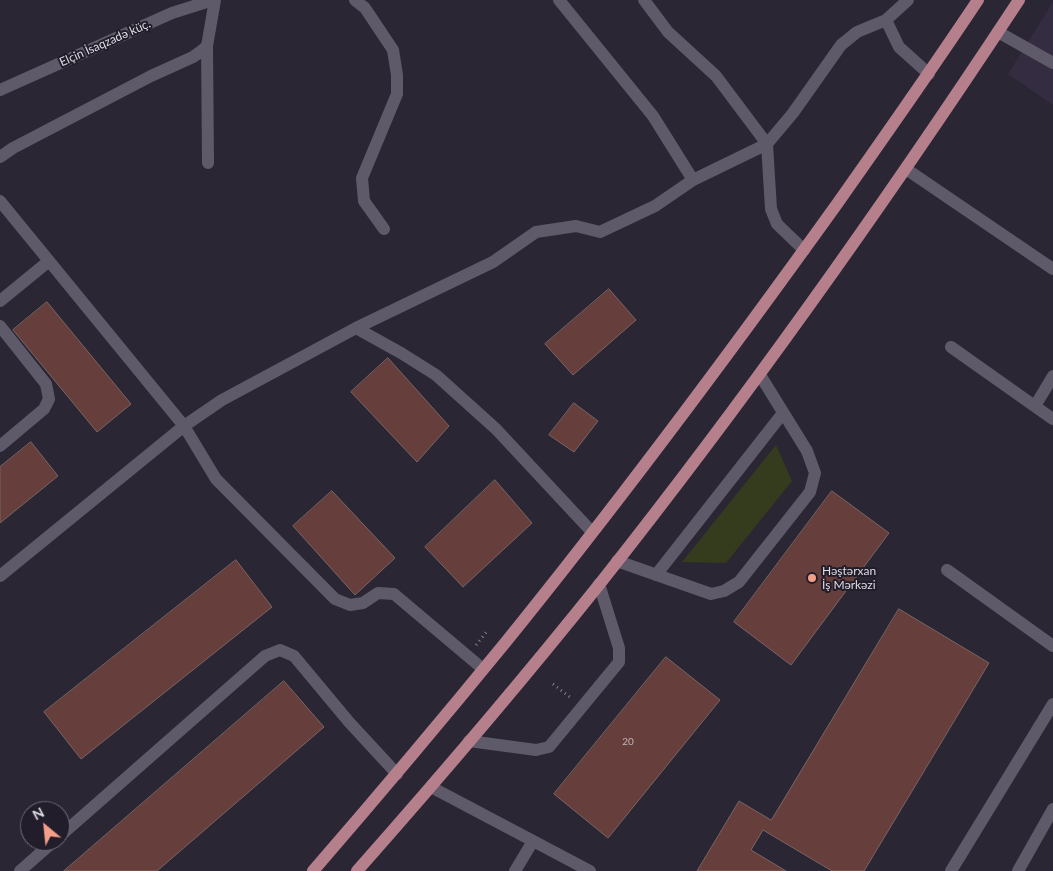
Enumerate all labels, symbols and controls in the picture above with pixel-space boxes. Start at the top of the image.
street label: Elçin İsaqzadə küç. [57,16,153,70]
place label: Həştərxan İş Mərkəzi [822,564,876,592]
marker: Həştərxan İş Mərkəzi [806,572,818,584]
house number: 20 [622,736,634,748]
north arrow [20,801,70,851]
text: N [29,803,47,823]

